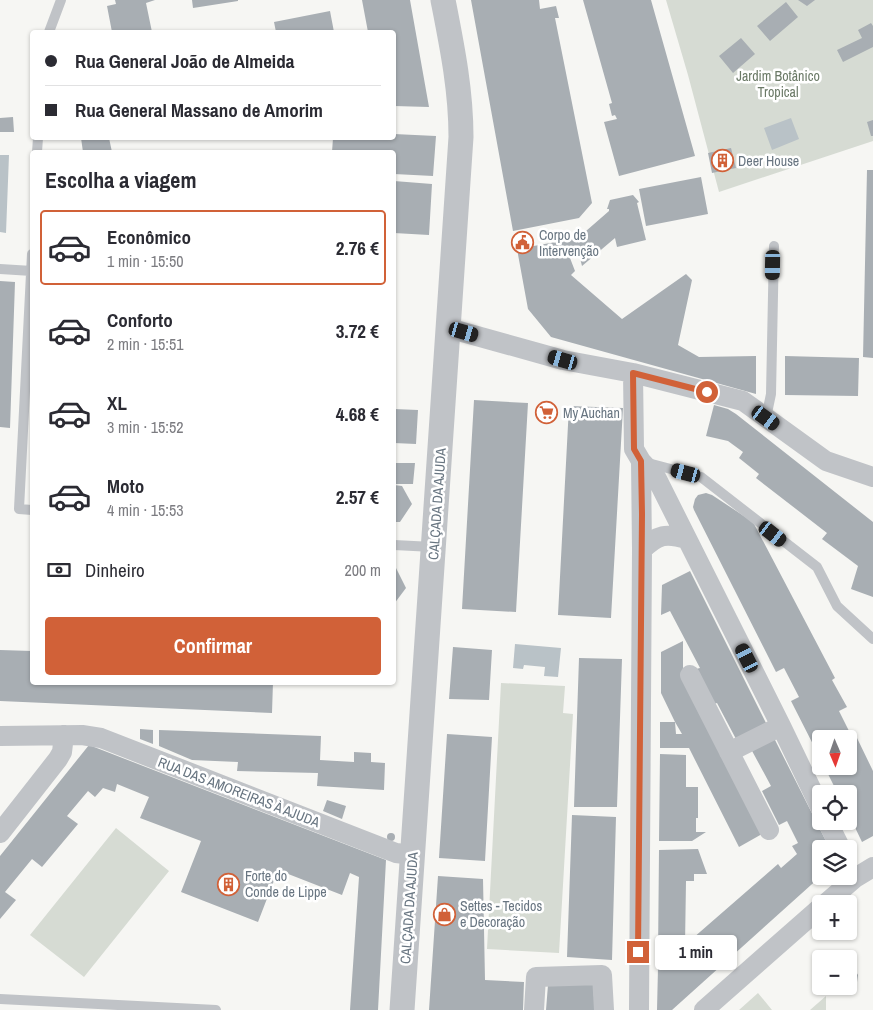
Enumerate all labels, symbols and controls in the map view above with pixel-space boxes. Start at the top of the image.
text: Rua General João de Almeida [75,48,294,74]
park label: Jardim Botânico Tropical [736,67,820,101]
text: Rua General Massano de Amorim [75,97,323,123]
building icon: Deer House [710,149,734,173]
place label: Deer House [738,152,799,170]
text: Escolha a viagem [45,165,196,195]
text: Econômico [107,224,191,250]
icon: car [47,225,92,270]
place label: Corpo de Intervenção [539,226,599,260]
public building icon: Corpo de Intervenção [511,231,535,255]
text: 2.76 € [336,235,379,261]
text: 1 min · 15:50 [107,250,184,272]
car [765,250,780,280]
text: Conforto [107,307,173,333]
icon: car [47,308,92,353]
text: 3.72 € [336,318,379,344]
car [447,321,480,343]
text: 2 min · 15:51 [107,333,184,355]
car [546,349,579,371]
route start [696,381,718,403]
text: XL [107,390,127,416]
icon: car [47,391,92,436]
text: 4.68 € [336,401,379,427]
supermarket icon: My Auchan [535,401,559,425]
car [749,403,782,433]
place label: My Auchan [563,404,620,422]
text: 3 min · 15:52 [107,416,184,438]
street label: CALÇADA DA AJUDA [424,447,450,561]
car [669,462,702,484]
text: Moto [107,473,144,499]
icon: car [47,474,92,519]
text: 2.57 € [336,484,379,510]
text: 4 min · 15:53 [107,499,184,521]
car [756,519,789,549]
icon: cash [45,556,73,584]
text: Dinheiro [85,557,145,583]
text: 200 m [345,559,381,581]
button: Confirmar [45,617,381,675]
car [733,641,760,675]
north arrow [812,730,858,775]
map controls [812,730,857,995]
street label: RUA DAS AMOREIRAS À AJUDA [156,753,323,831]
button: locate [812,785,857,830]
button: layers [812,840,857,885]
street label: CALÇADA DA AJUDA [396,851,422,965]
place label: Forte do Conde de Lippe [245,867,327,901]
building icon: Forte do Conde de Lippe [217,872,241,896]
button: + [812,895,857,940]
place label: Settes - Tecidos e Decoração [460,897,542,931]
shop icon: Settes - Tecidos e Decoração [432,902,456,926]
callout: 1 min [656,934,738,970]
route end [627,941,649,963]
text: 1 min [679,941,713,963]
button: − [812,950,857,995]

